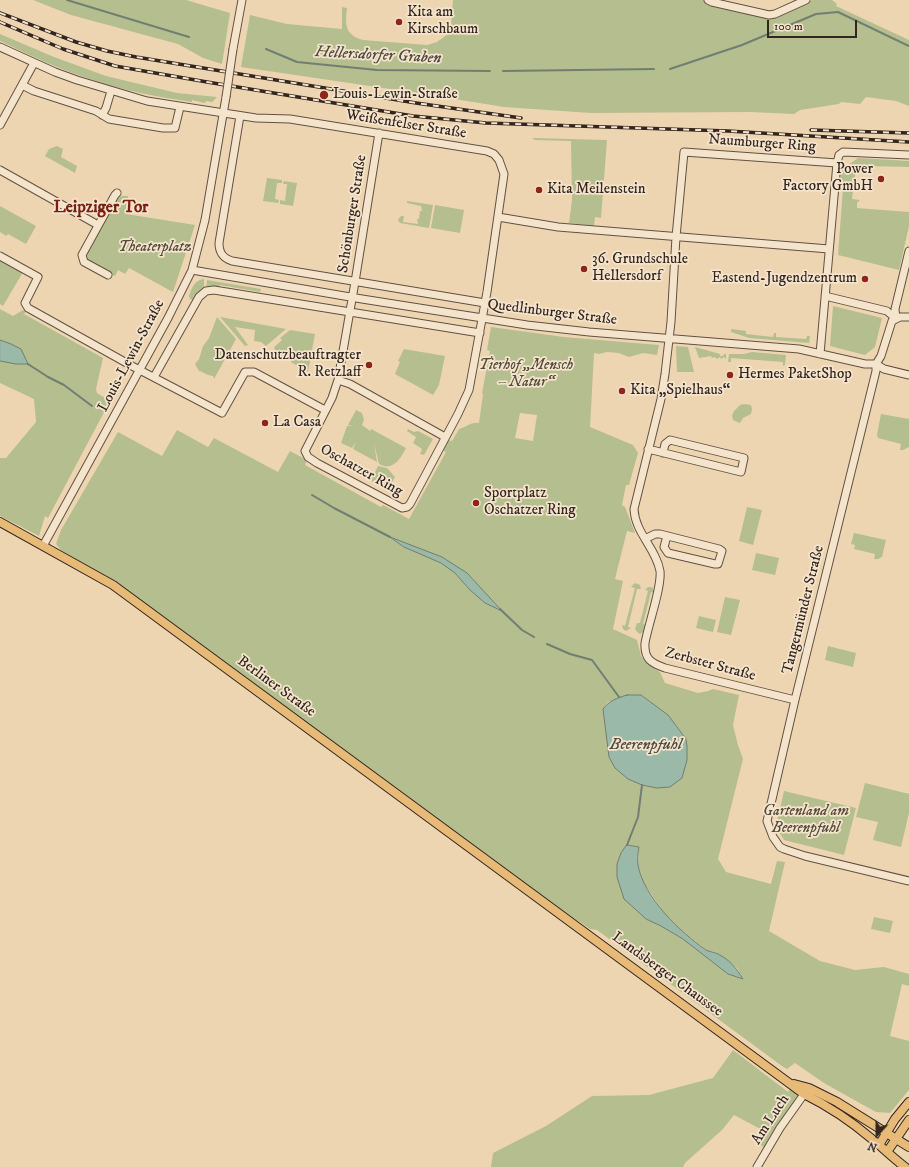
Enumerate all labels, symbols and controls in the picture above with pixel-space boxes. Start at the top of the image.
place label: Kita am Kirschbaum [407,4,478,39]
scale bar [769,12,859,38]
marker: Kita am Kirschbaum [394,17,404,27]
text: 100 m [774,19,803,34]
water label: Hellersdorfer Graben [314,43,442,69]
place label: Louis-Lewin-Straße [333,86,458,104]
marker: Louis-Lewin-Straße [318,89,330,101]
street label: Weißenfelser Straße [345,107,467,143]
street label: Naumburger Ring [708,131,816,157]
street label: Schönburger Straße [335,154,371,274]
place label: Power Factory GmbH [782,161,873,196]
marker: Power Factory GmbH [876,174,886,184]
place label: Kita Meilenstein [547,181,646,199]
marker: Kita Meilenstein [534,185,544,195]
district label: Leipziger Tor [54,198,148,218]
park label: Theaterplatz [118,239,192,257]
place label: 36. Grundschule Hellersdorf [592,251,688,286]
marker: 36. Grundschule Hellersdorf [579,264,589,274]
place label: Eastend-Jugendzentrum [712,270,857,288]
marker: Eastend-Jugendzentrum [860,274,870,284]
street label: Quedlinburger Straße [486,296,618,330]
street label: Louis-Lewin-Straße [95,297,169,415]
place label: Datenschutzbeauftragter R. Retzlaff [215,347,361,382]
park label: Tierhof „Mensch – Natur“ [479,357,573,392]
marker: Datenschutzbeauftragter R. Retzlaff [364,360,374,370]
place label: Hermes PaketShop [738,366,852,384]
marker: Hermes PaketShop [725,370,735,380]
place label: Kita „Spielhaus“ [630,382,730,400]
marker: Kita „Spielhaus“ [617,386,627,396]
place label: La Casa [273,414,321,432]
marker: La Casa [260,418,270,428]
street label: Oschatzer Ring [317,441,405,501]
place label: Sportplatz Oschatzer Ring [484,485,576,520]
marker: Sportplatz Oschatzer Ring [471,498,481,508]
street label: Tangermünder Straße [779,544,829,676]
street label: Zerbster Straße [663,644,757,686]
street label: Berliner Straße [233,653,319,721]
water label: Beerenpfuhl [610,736,682,756]
park label: Gartenland am Beerenpfuhl [763,803,849,838]
street label: Landsberger Chaussee [608,929,726,1021]
street label: Am Luch [748,1091,794,1149]
north arrow [857,1115,897,1155]
text: N [866,1138,879,1154]

